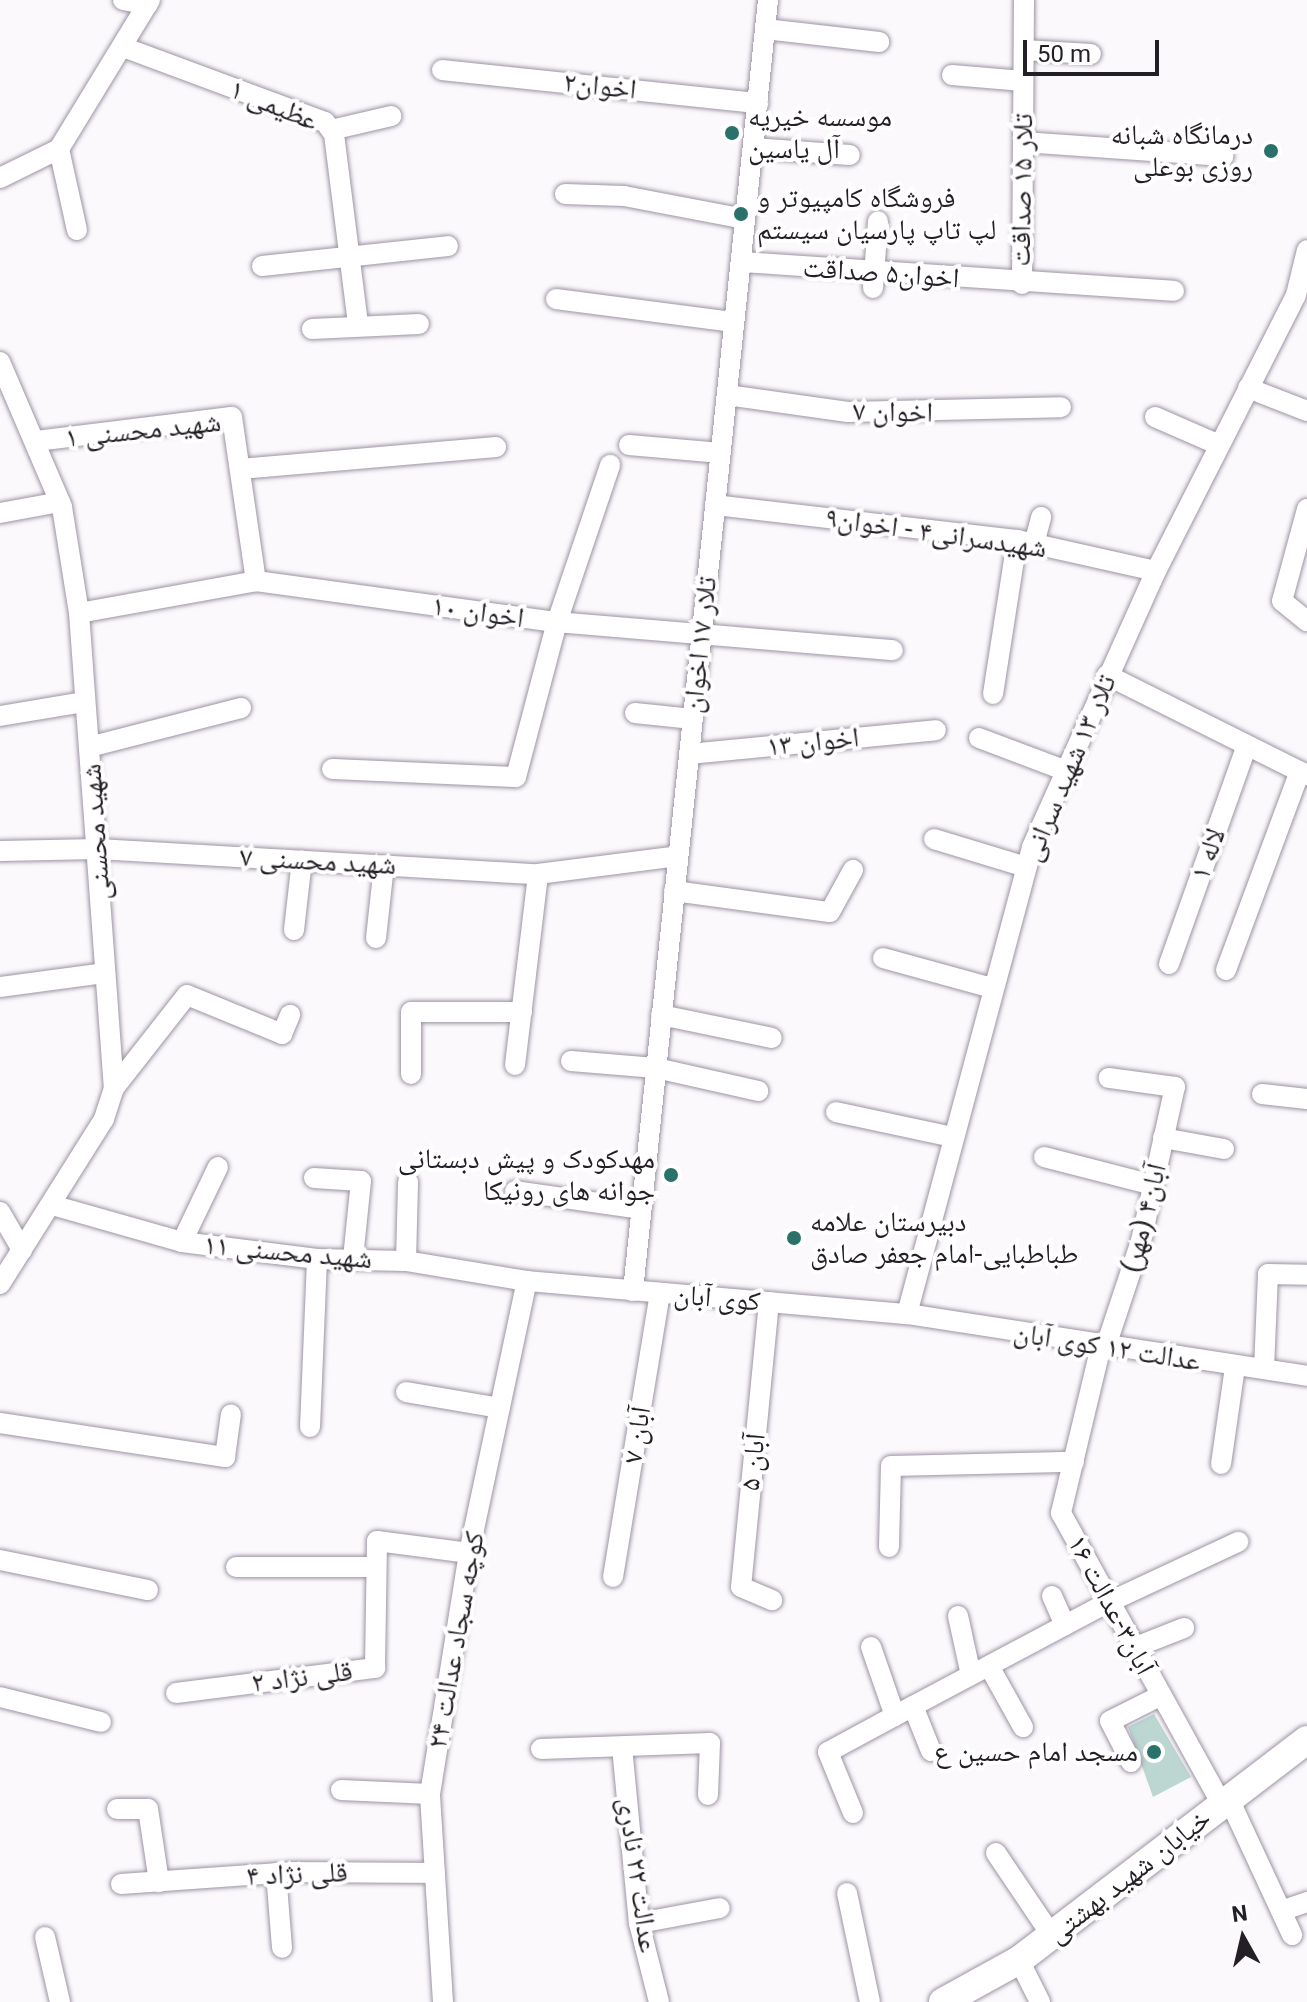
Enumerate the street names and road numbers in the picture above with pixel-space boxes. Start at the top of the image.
street label: اخوان۲ [562,65,638,107]
street label: عظیمی ۱ [225,72,323,138]
street label: تلار ۱۵ صداقت [1004,113,1040,267]
street label: اخوان۵ صداقت [802,251,960,295]
street label: اخوان ۷ [853,395,933,429]
street label: شهید محسنی ۱ [64,405,222,455]
street label: شهیدسرانی۴ - اخوان۹ [823,501,1049,565]
street label: تلار ۱۷ اخوان [676,575,724,715]
street label: اخوان ۱۰ [430,589,526,635]
street label: تلار ۱۳ شهید سرانی [1015,670,1123,866]
street label: اخوان ۱۳ [765,720,861,764]
street label: شهید محسنی [74,763,118,901]
street label: لاله ۱ [1183,824,1233,884]
street label: شهید محسنی ۷ [239,840,397,882]
street label: آبان۴ (مهر) [1114,1160,1174,1276]
street label: شهید محسنی ۱۱ [202,1228,374,1276]
street label: کوی آبان [672,1277,762,1319]
street label: عدالت ۱۲ کوی آبان [1011,1316,1203,1378]
street label: آبان ۷ [616,1404,658,1466]
street label: آبان ۵ [733,1432,773,1492]
street label: کوچه سجاد عدالت ۲۴ [420,1529,492,1751]
street label: آبان۳-عدالت ۱۶ [1060,1530,1162,1680]
street label: قلی نژاد ۲ [250,1654,354,1700]
street label: عدالت ۲۲ نادری [610,1795,666,1955]
street label: خیابان شهید بهشتی [1040,1802,1218,1950]
street label: قلی نژاد ۴ [246,1855,348,1893]

